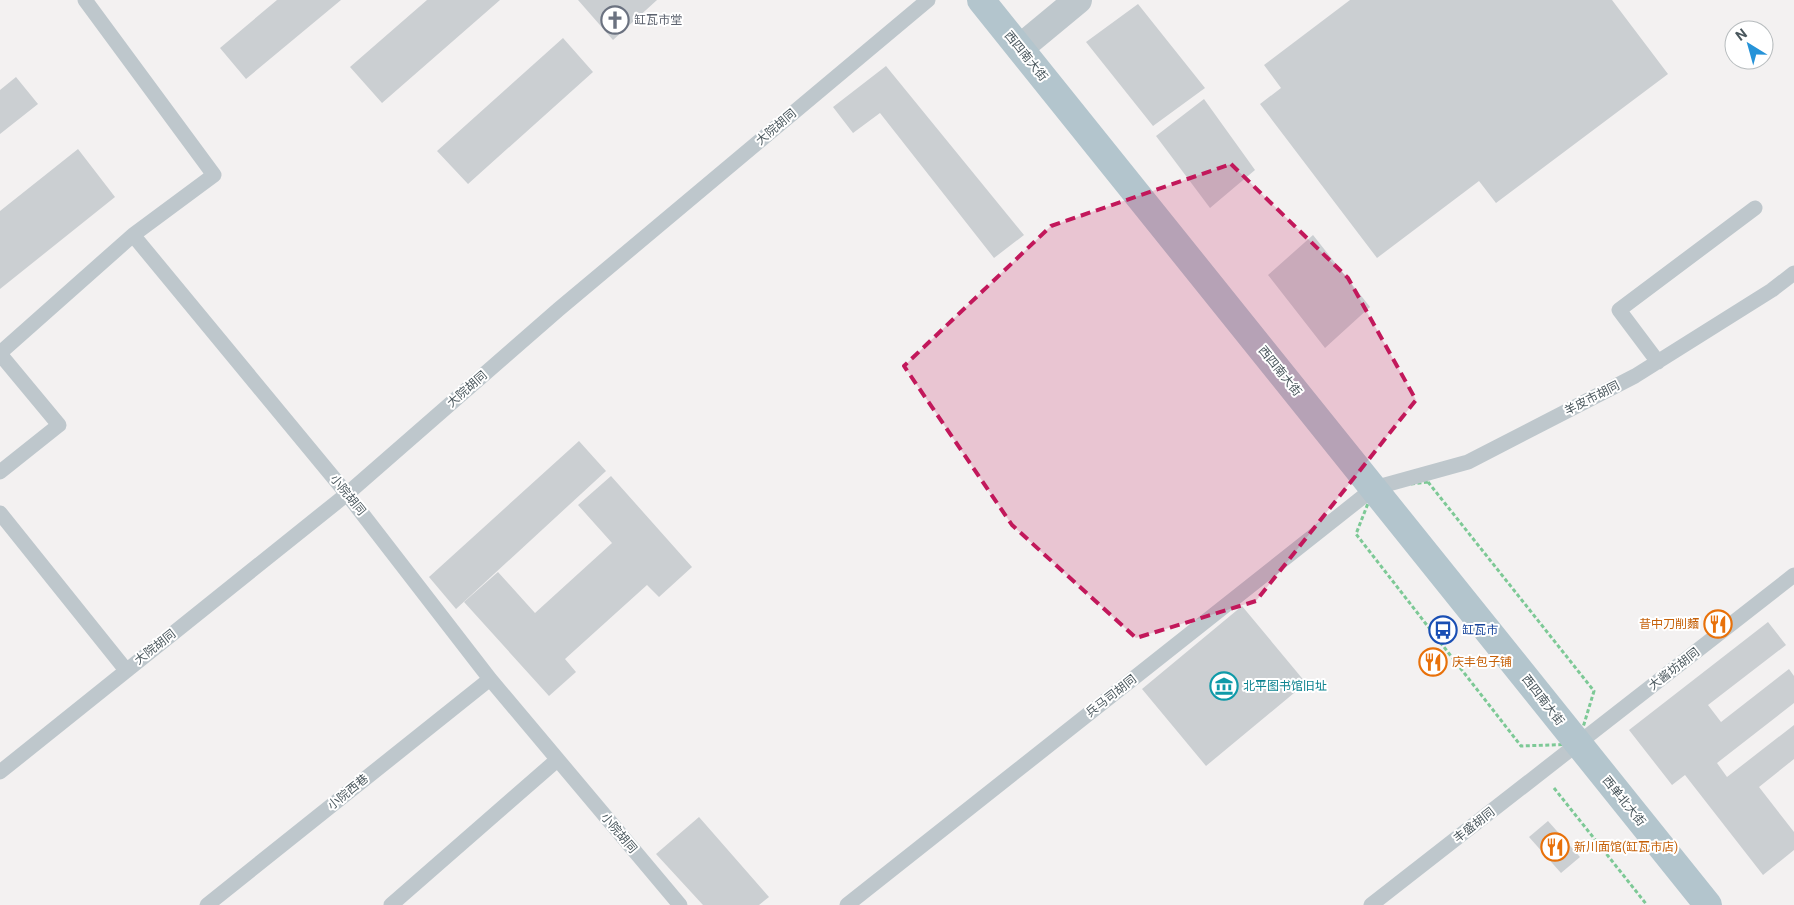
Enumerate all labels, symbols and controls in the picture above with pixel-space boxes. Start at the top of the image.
church icon: 缸瓦市堂 [600,5,630,35]
place label: 缸瓦市堂 [634,13,682,27]
north arrow [1724,20,1774,70]
text: N [1732,25,1750,44]
street label: 西四南大街 [1002,28,1050,84]
street label: 大院胡同 [753,106,799,148]
street label: 西四南大街 [1256,343,1304,399]
street label: 大院胡同 [444,368,490,410]
street label: 羊皮市胡同 [1562,378,1622,418]
street label: 小院胡同 [327,472,369,518]
restaurant icon: 昔中刀削麵 [1703,609,1733,639]
bus stop icon: 缸瓦市 [1428,615,1458,645]
place label: 昔中刀削麵 [1639,617,1699,631]
place label: 缸瓦市 [1462,623,1498,637]
street label: 大院胡同 [132,627,178,667]
street label: 大酱坊胡同 [1646,645,1702,693]
restaurant icon: 庆丰包子铺 [1418,647,1448,677]
place label: 庆丰包子铺 [1452,655,1512,669]
museum icon: 北平图书馆旧址 [1209,671,1239,701]
street label: 兵马司胡同 [1083,672,1139,720]
street label: 西四南大街 [1519,672,1567,728]
place label: 北平图书馆旧址 [1243,679,1327,693]
street label: 小院西巷 [325,771,371,813]
street label: 西单北大街 [1600,773,1648,829]
street label: 丰盛胡同 [1451,805,1497,845]
street label: 小院胡同 [598,810,640,856]
restaurant icon: 新川面馆(缸瓦市店) [1540,832,1570,862]
place label: 新川面馆(缸瓦市店) [1574,840,1678,854]

